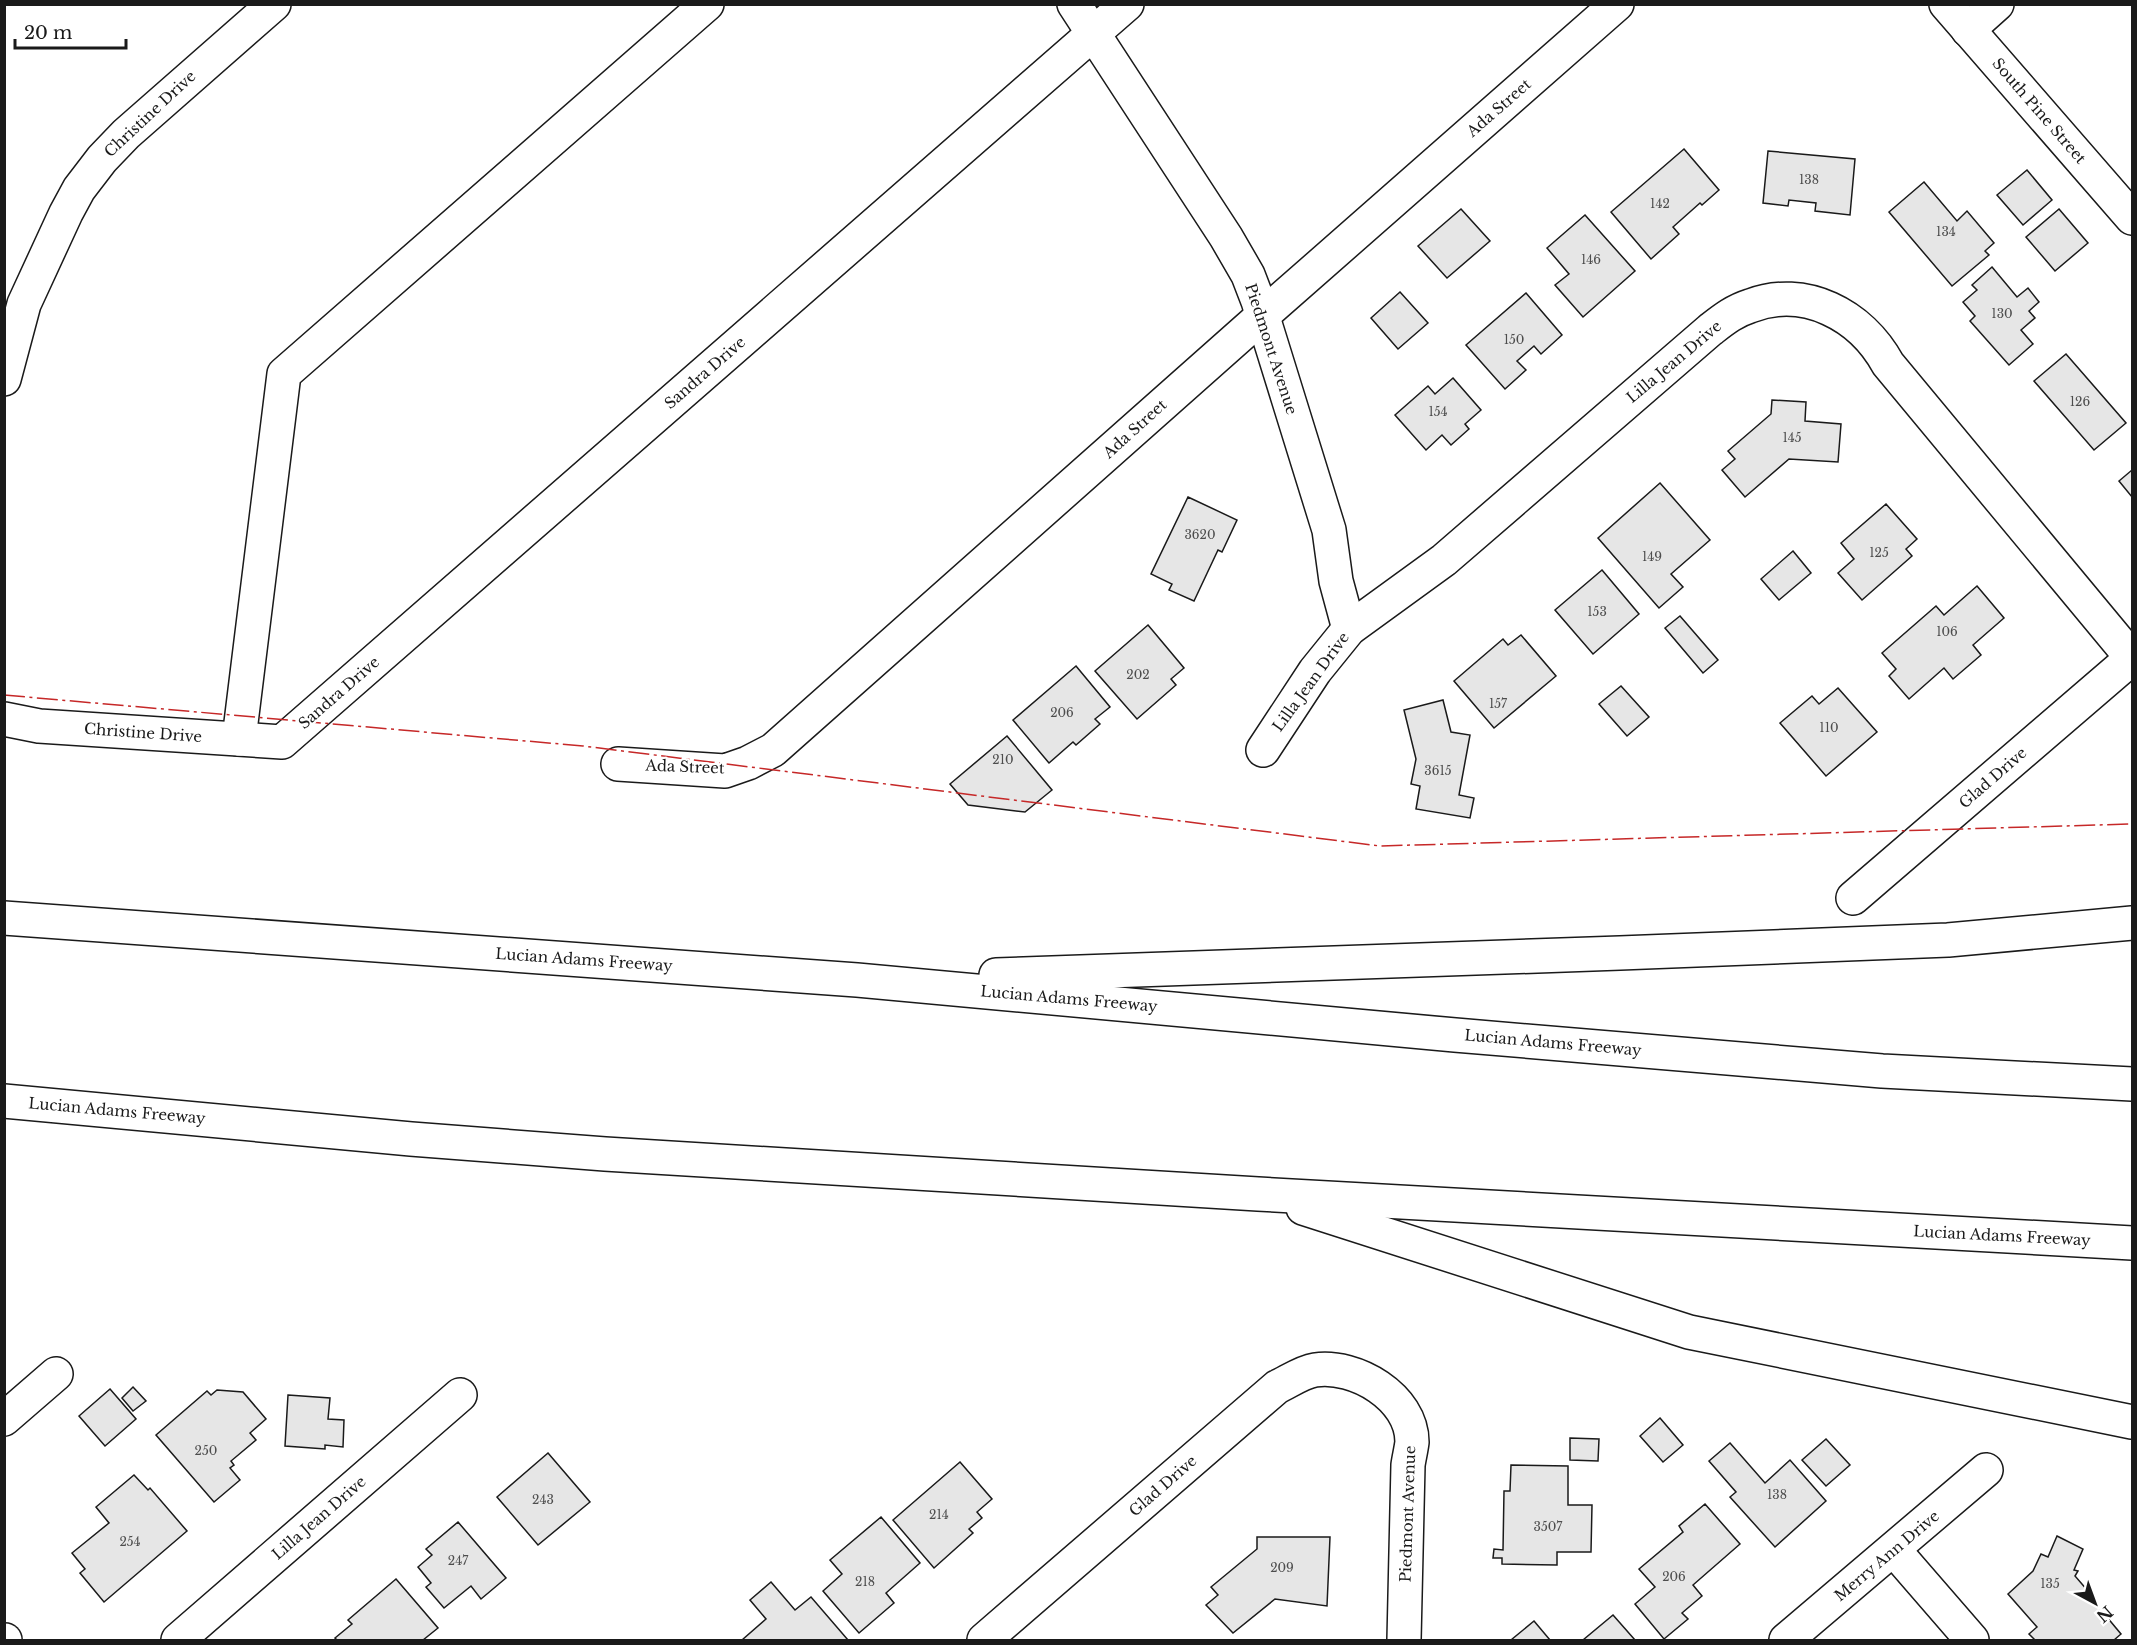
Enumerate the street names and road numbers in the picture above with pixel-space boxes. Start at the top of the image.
street label: South Pine Street [1988,54,2091,168]
street label: Christine Drive [100,66,199,161]
street label: Ada Street [1462,74,1535,141]
street label: Piedmont Avenue [1241,281,1302,417]
street label: Lilla Jean Drive [1622,316,1725,407]
street label: Sandra Drive [660,332,749,413]
street label: Ada Street [1098,395,1171,463]
street label: Lilla Jean Drive [1268,628,1353,735]
street label: Sandra Drive [294,652,383,733]
street label: Christine Drive [83,719,203,746]
street label: Glad Drive [1955,743,2030,812]
street label: Ada Street [644,756,725,777]
street label: Lucian Adams Freeway [495,944,674,975]
street label: Lucian Adams Freeway [980,981,1159,1016]
street label: Lucian Adams Freeway [1464,1025,1643,1060]
street label: Lucian Adams Freeway [28,1093,207,1128]
street label: Lucian Adams Freeway [1913,1221,2092,1250]
street label: Piedmont Avenue [1396,1445,1419,1583]
street label: Glad Drive [1125,1451,1200,1520]
street label: Lilla Jean Drive [268,1472,369,1564]
street label: Merry Ann Drive [1830,1506,1943,1605]

